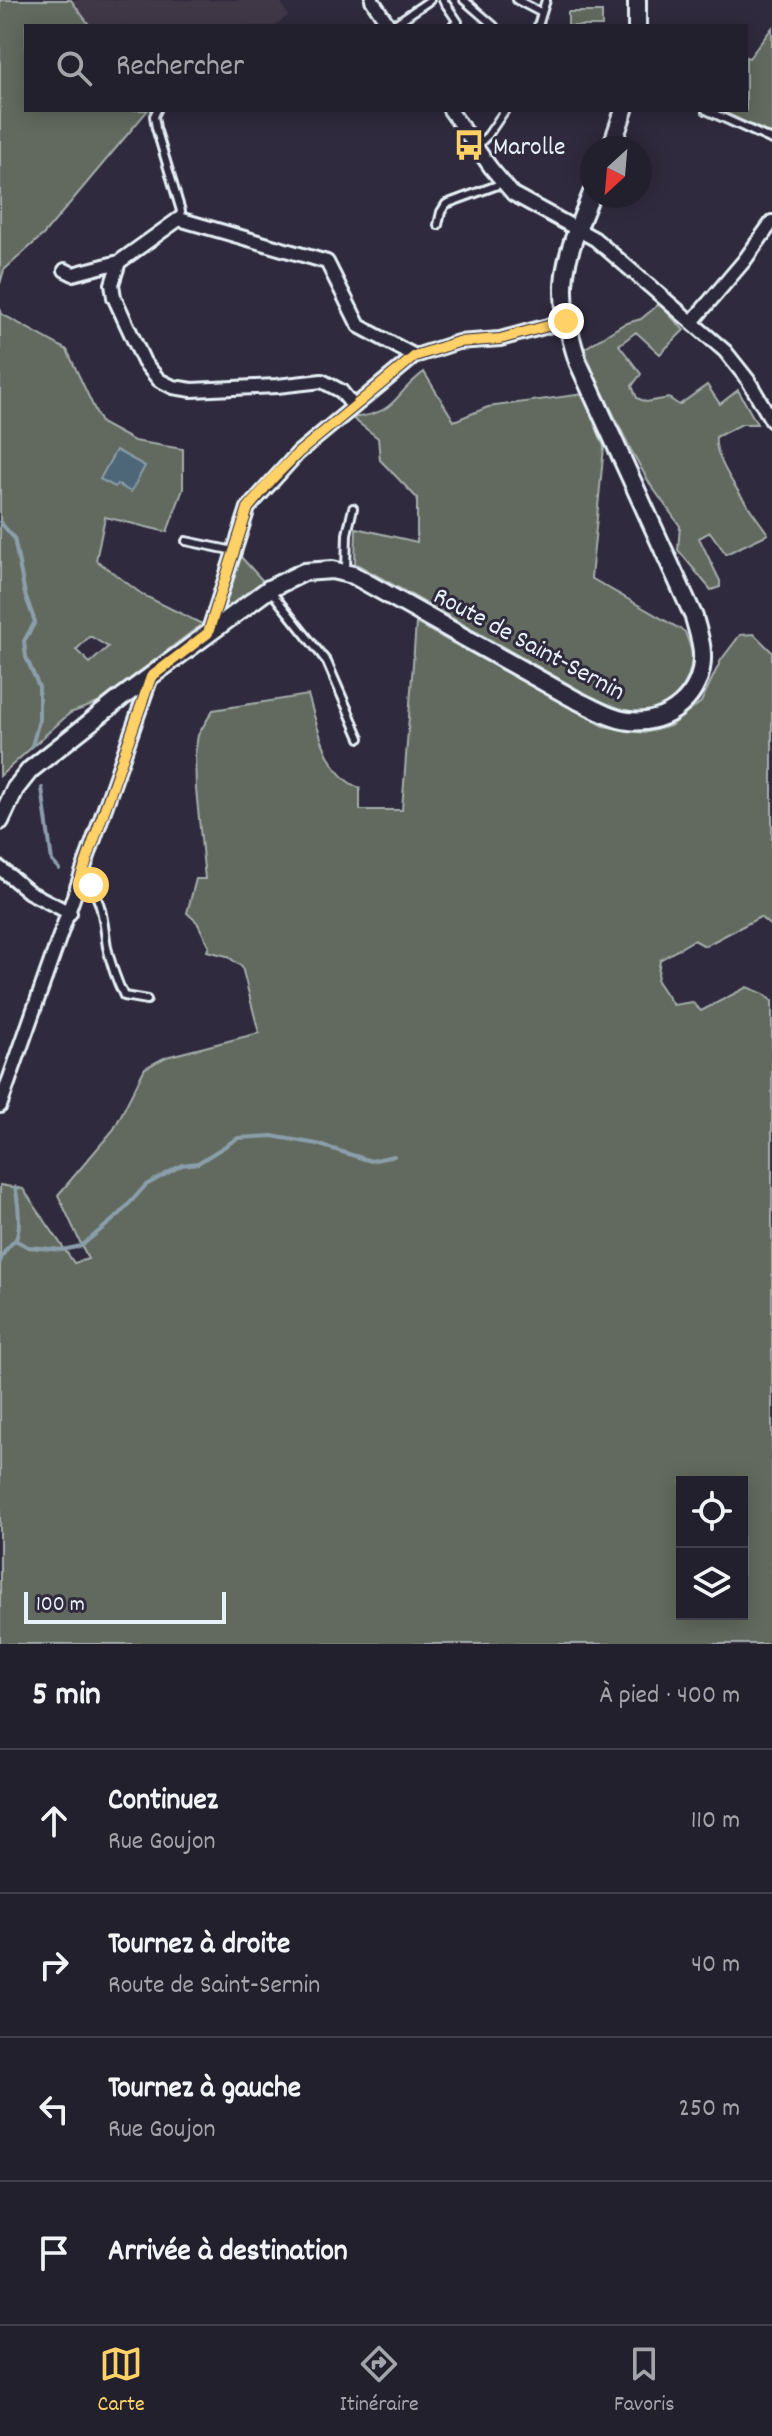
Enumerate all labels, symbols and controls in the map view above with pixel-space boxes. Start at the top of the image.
search box [24,24,748,112]
icon: search [52,46,96,90]
text: Rechercher [116,47,244,90]
bus stop icon: Marolle [452,128,486,162]
place label: Marolle [493,130,565,167]
north arrow [580,136,652,208]
route end [548,303,584,339]
street label: Route de Saint-Sernin [426,579,631,711]
route start [73,867,109,903]
map controls [676,1476,748,1620]
button: locate [676,1476,748,1548]
button: layers [676,1548,748,1620]
scale bar [24,1588,226,1624]
text: 100 m [36,1590,85,1621]
text: 5 min [32,1672,101,1721]
text: À pied · 400 m [599,1678,740,1715]
text: Continuez [108,1781,218,1824]
icon: ahead [32,1799,76,1843]
text: 110 m [691,1803,740,1840]
text: Rue Goujon [108,1824,216,1861]
text: Tournez à droite [108,1925,290,1968]
icon: right [32,1943,76,1987]
text: 40 m [691,1947,740,1984]
text: Route de Saint-Sernin [108,1968,320,2005]
text: Tournez à gauche [108,2069,301,2112]
icon: left [32,2087,76,2131]
text: 250 m [679,2091,740,2128]
text: Rue Goujon [108,2112,216,2149]
icon: arrive [32,2231,76,2275]
text: Arrivée à destination [108,2232,348,2275]
tab: Carte [98,2342,145,2421]
tab: Itinéraire [340,2342,419,2421]
tab: Favoris [614,2342,674,2421]

